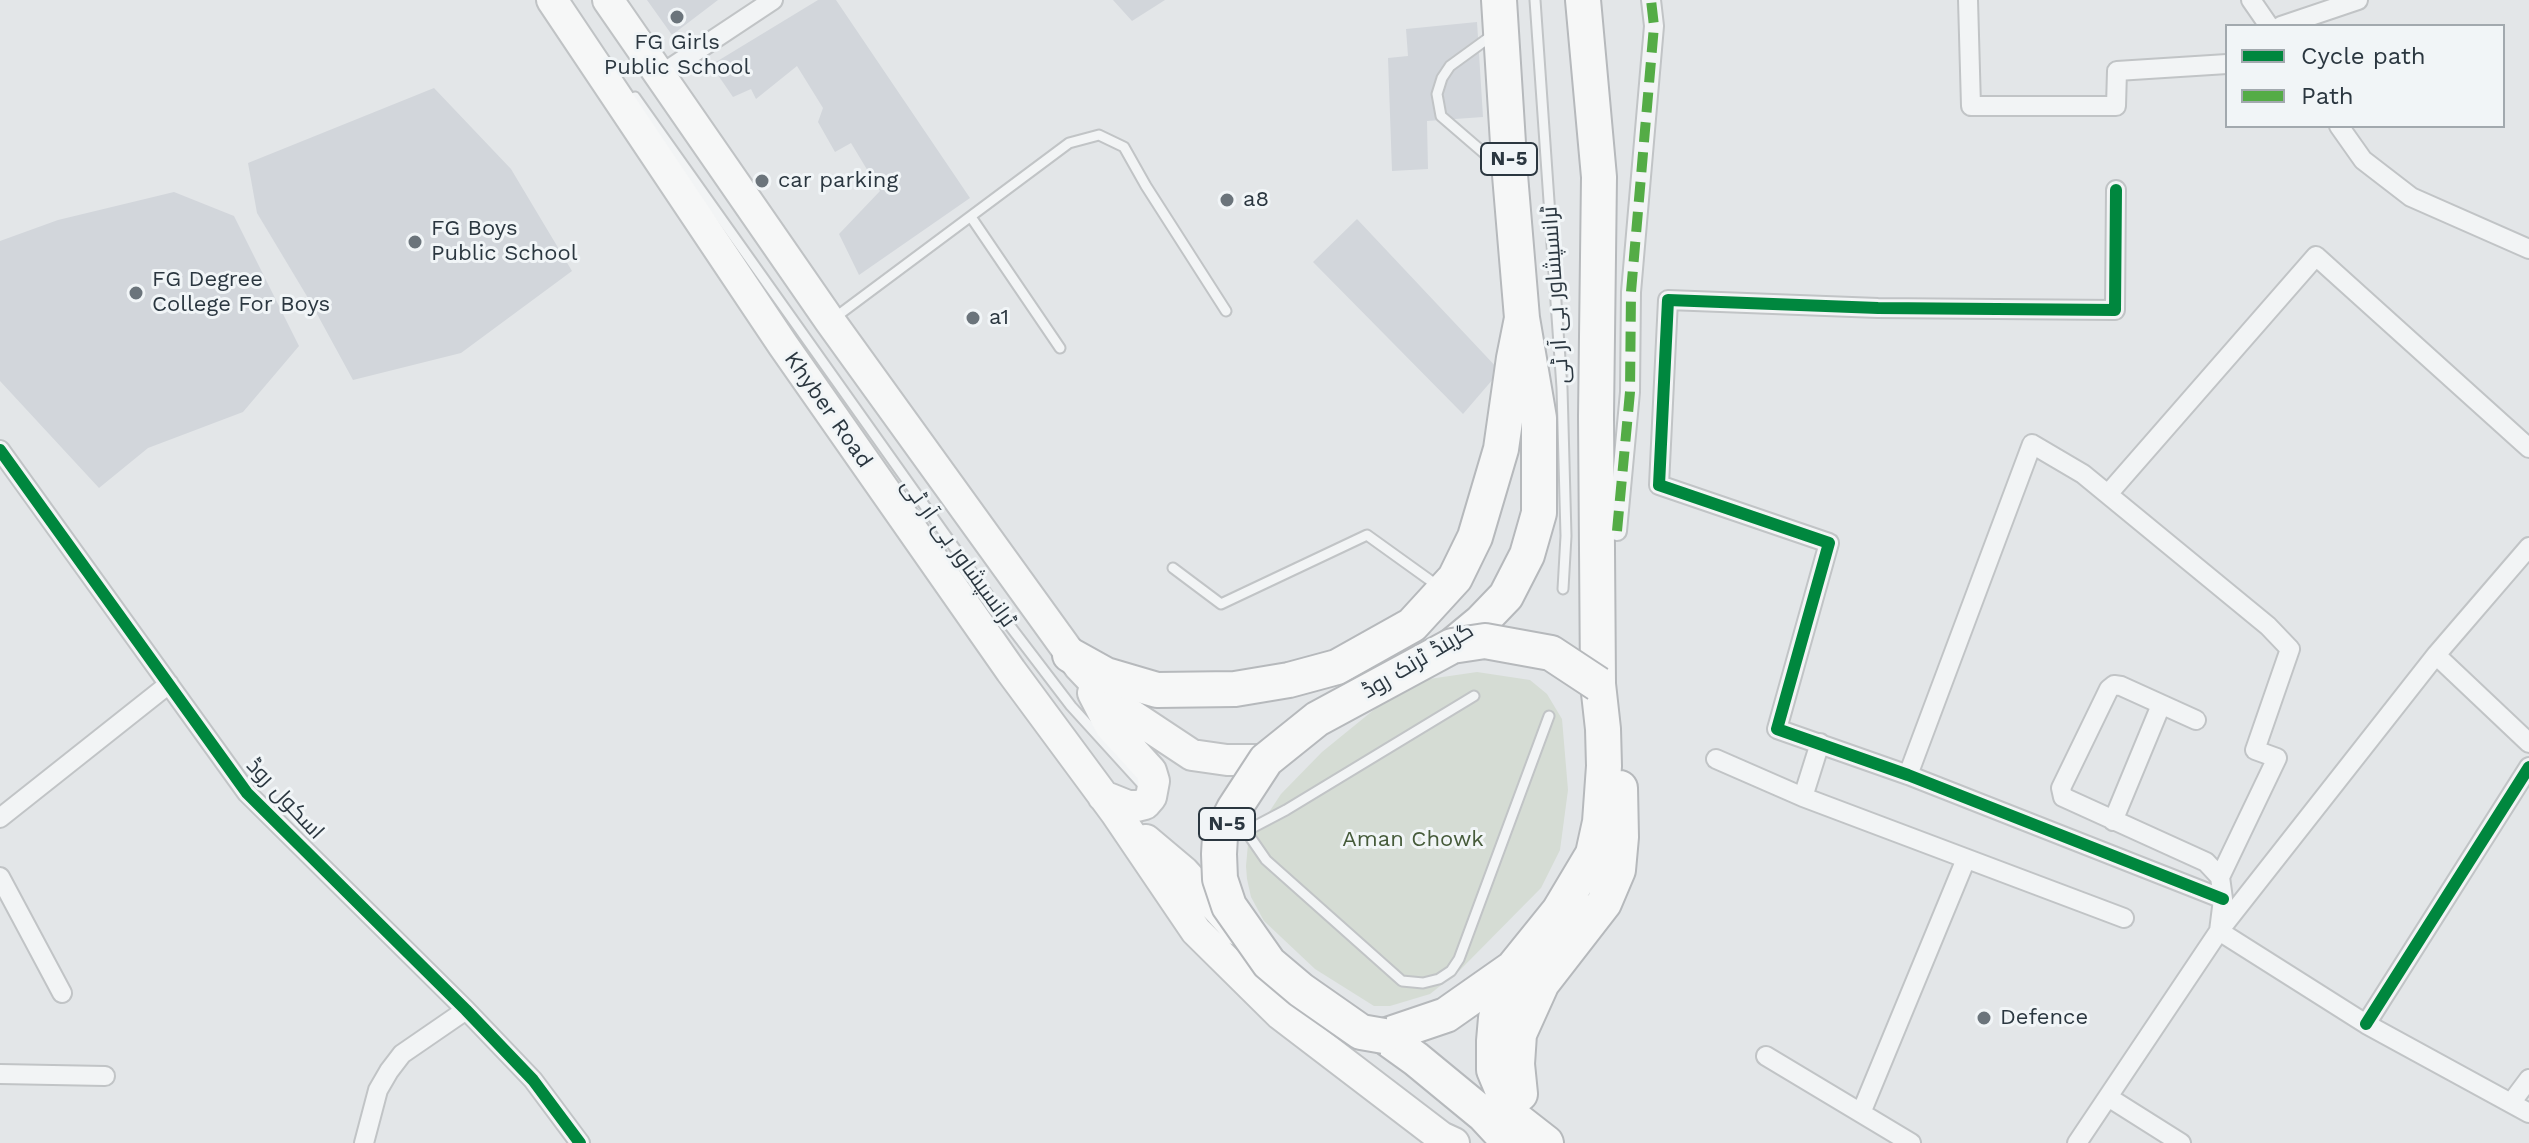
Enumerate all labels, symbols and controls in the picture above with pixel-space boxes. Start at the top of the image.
marker: FG Girls Public School [668,8,686,26]
legend [2225,24,2505,128]
place label: FG Girls Public School [604,30,750,82]
text: Cycle path [2301,42,2426,70]
text: Path [2301,82,2354,110]
road number: N-5 [1481,143,1537,175]
place label: car parking [778,168,898,194]
marker: car parking [753,172,771,190]
place label: a8 [1243,187,1269,213]
marker: a8 [1218,191,1236,209]
street label: ٹرانسپشاور بی آر ٹی [1537,205,1575,385]
place label: FG Boys Public School [431,216,577,268]
marker: FG Boys Public School [406,233,424,251]
place label: FG Degree College For Boys [152,267,330,318]
marker: FG Degree College For Boys [127,284,145,302]
place label: a1 [989,305,1009,331]
marker: a1 [964,309,982,327]
street label: Khyber Road [778,347,878,473]
street label: ٹرانسپشاور بی آر ٹی [895,473,1021,633]
street label: گرینڈ ٹرنک روڈ [1358,617,1478,705]
street label: اسکول روڈ [241,753,329,845]
road number: N-5 [1199,808,1255,840]
park label: Aman Chowk [1342,827,1484,853]
place label: Defence [2000,1005,2088,1031]
marker: Defence [1975,1009,1993,1027]

